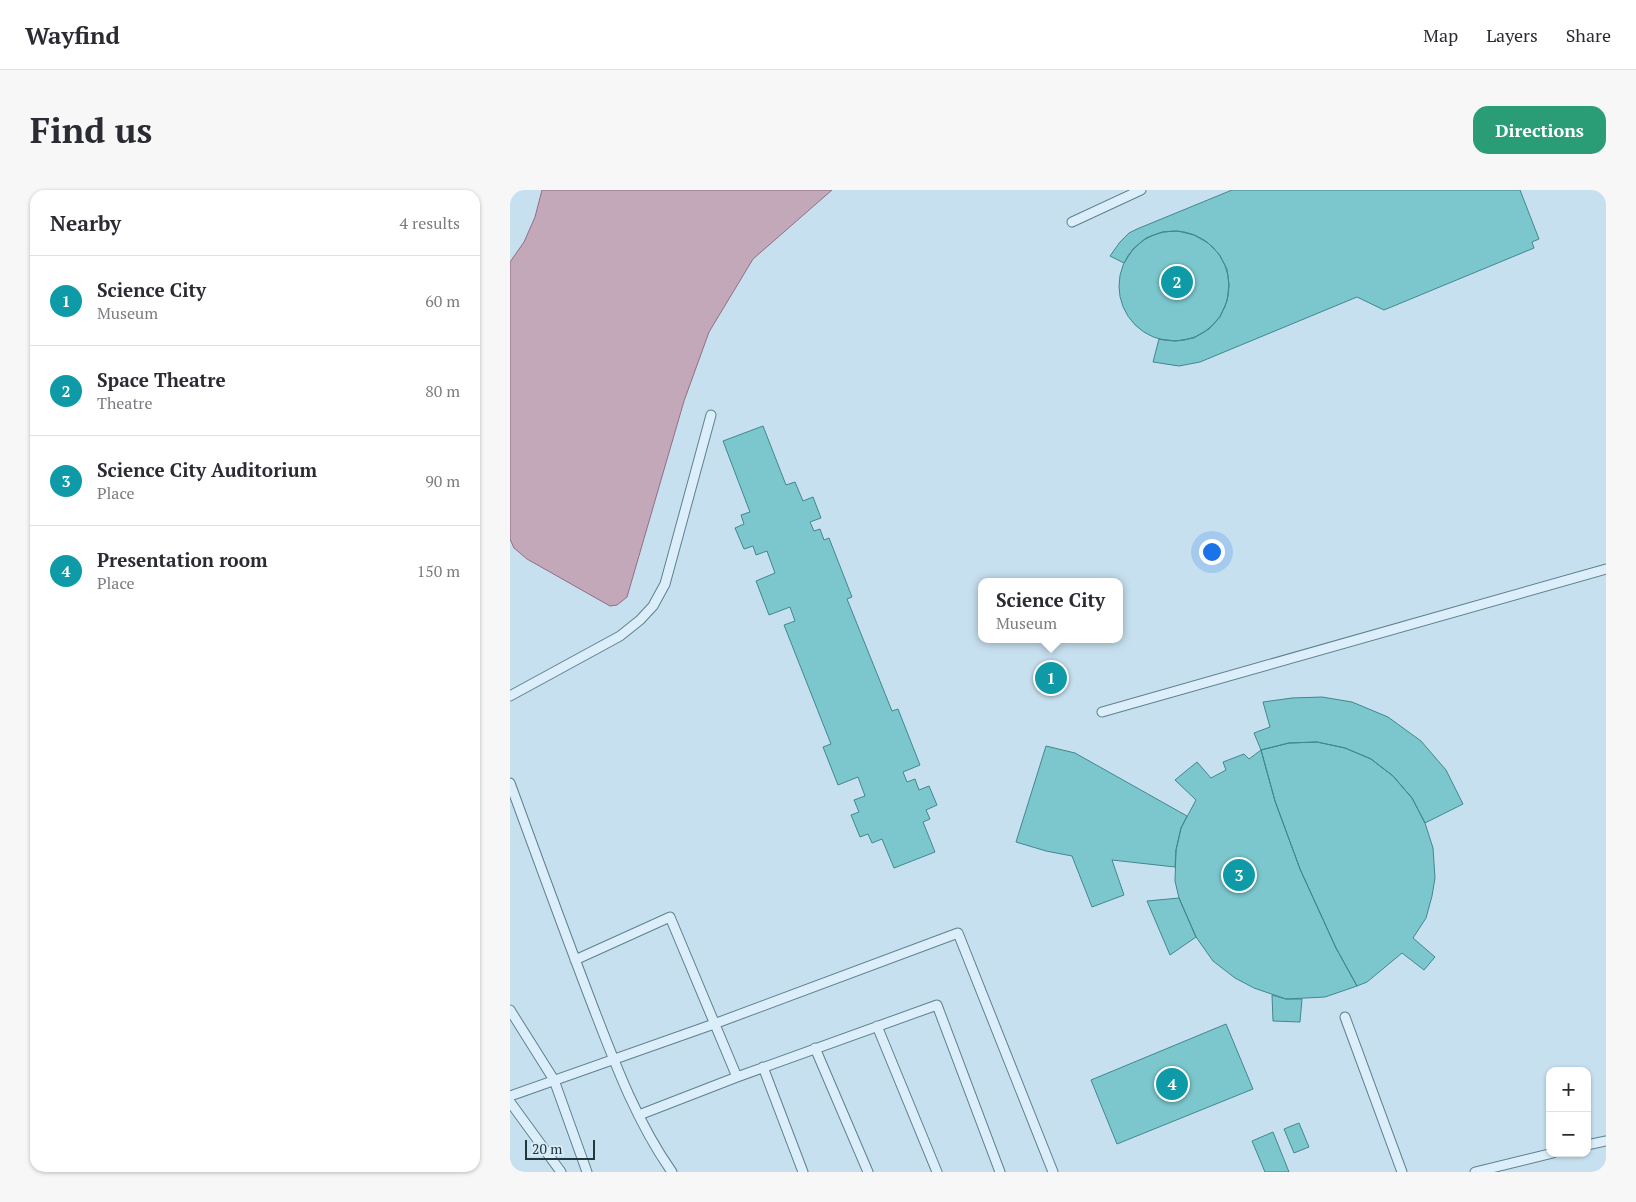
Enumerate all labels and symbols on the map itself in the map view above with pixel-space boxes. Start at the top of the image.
pin: 2 [1161,263,1193,301]
your location [1199,539,1225,565]
pin: 1 [1035,659,1067,697]
pin: 3 [1223,856,1255,894]
pin: 4 [1156,1065,1188,1103]
scale bar [525,1137,595,1160]

